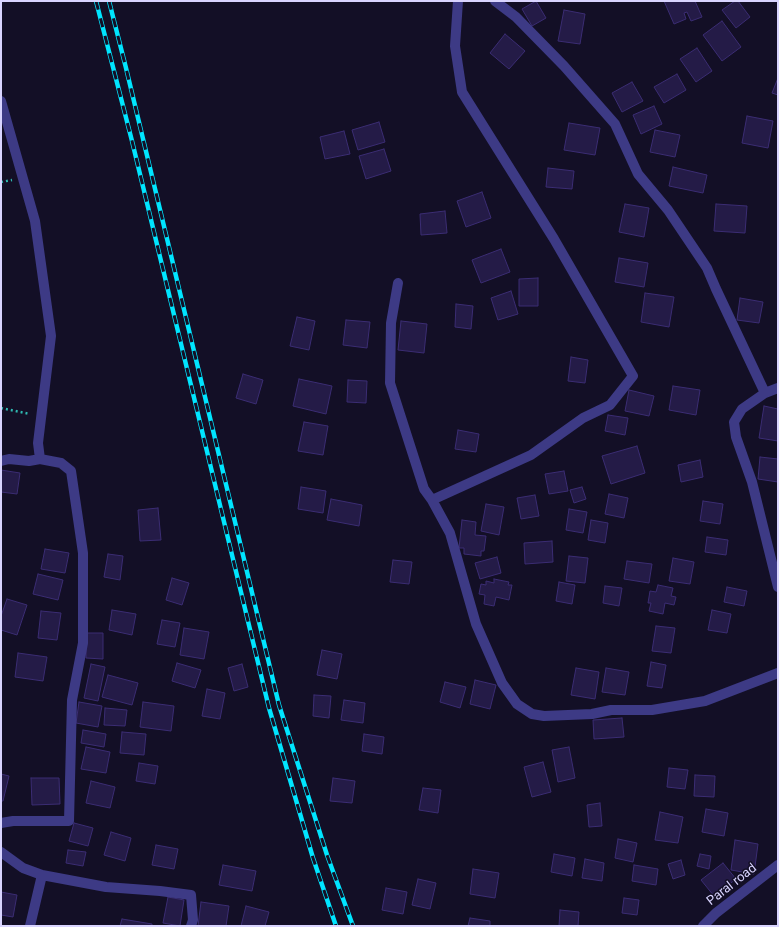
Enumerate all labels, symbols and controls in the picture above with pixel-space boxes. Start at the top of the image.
street label: Paral road [704,861,760,909]

